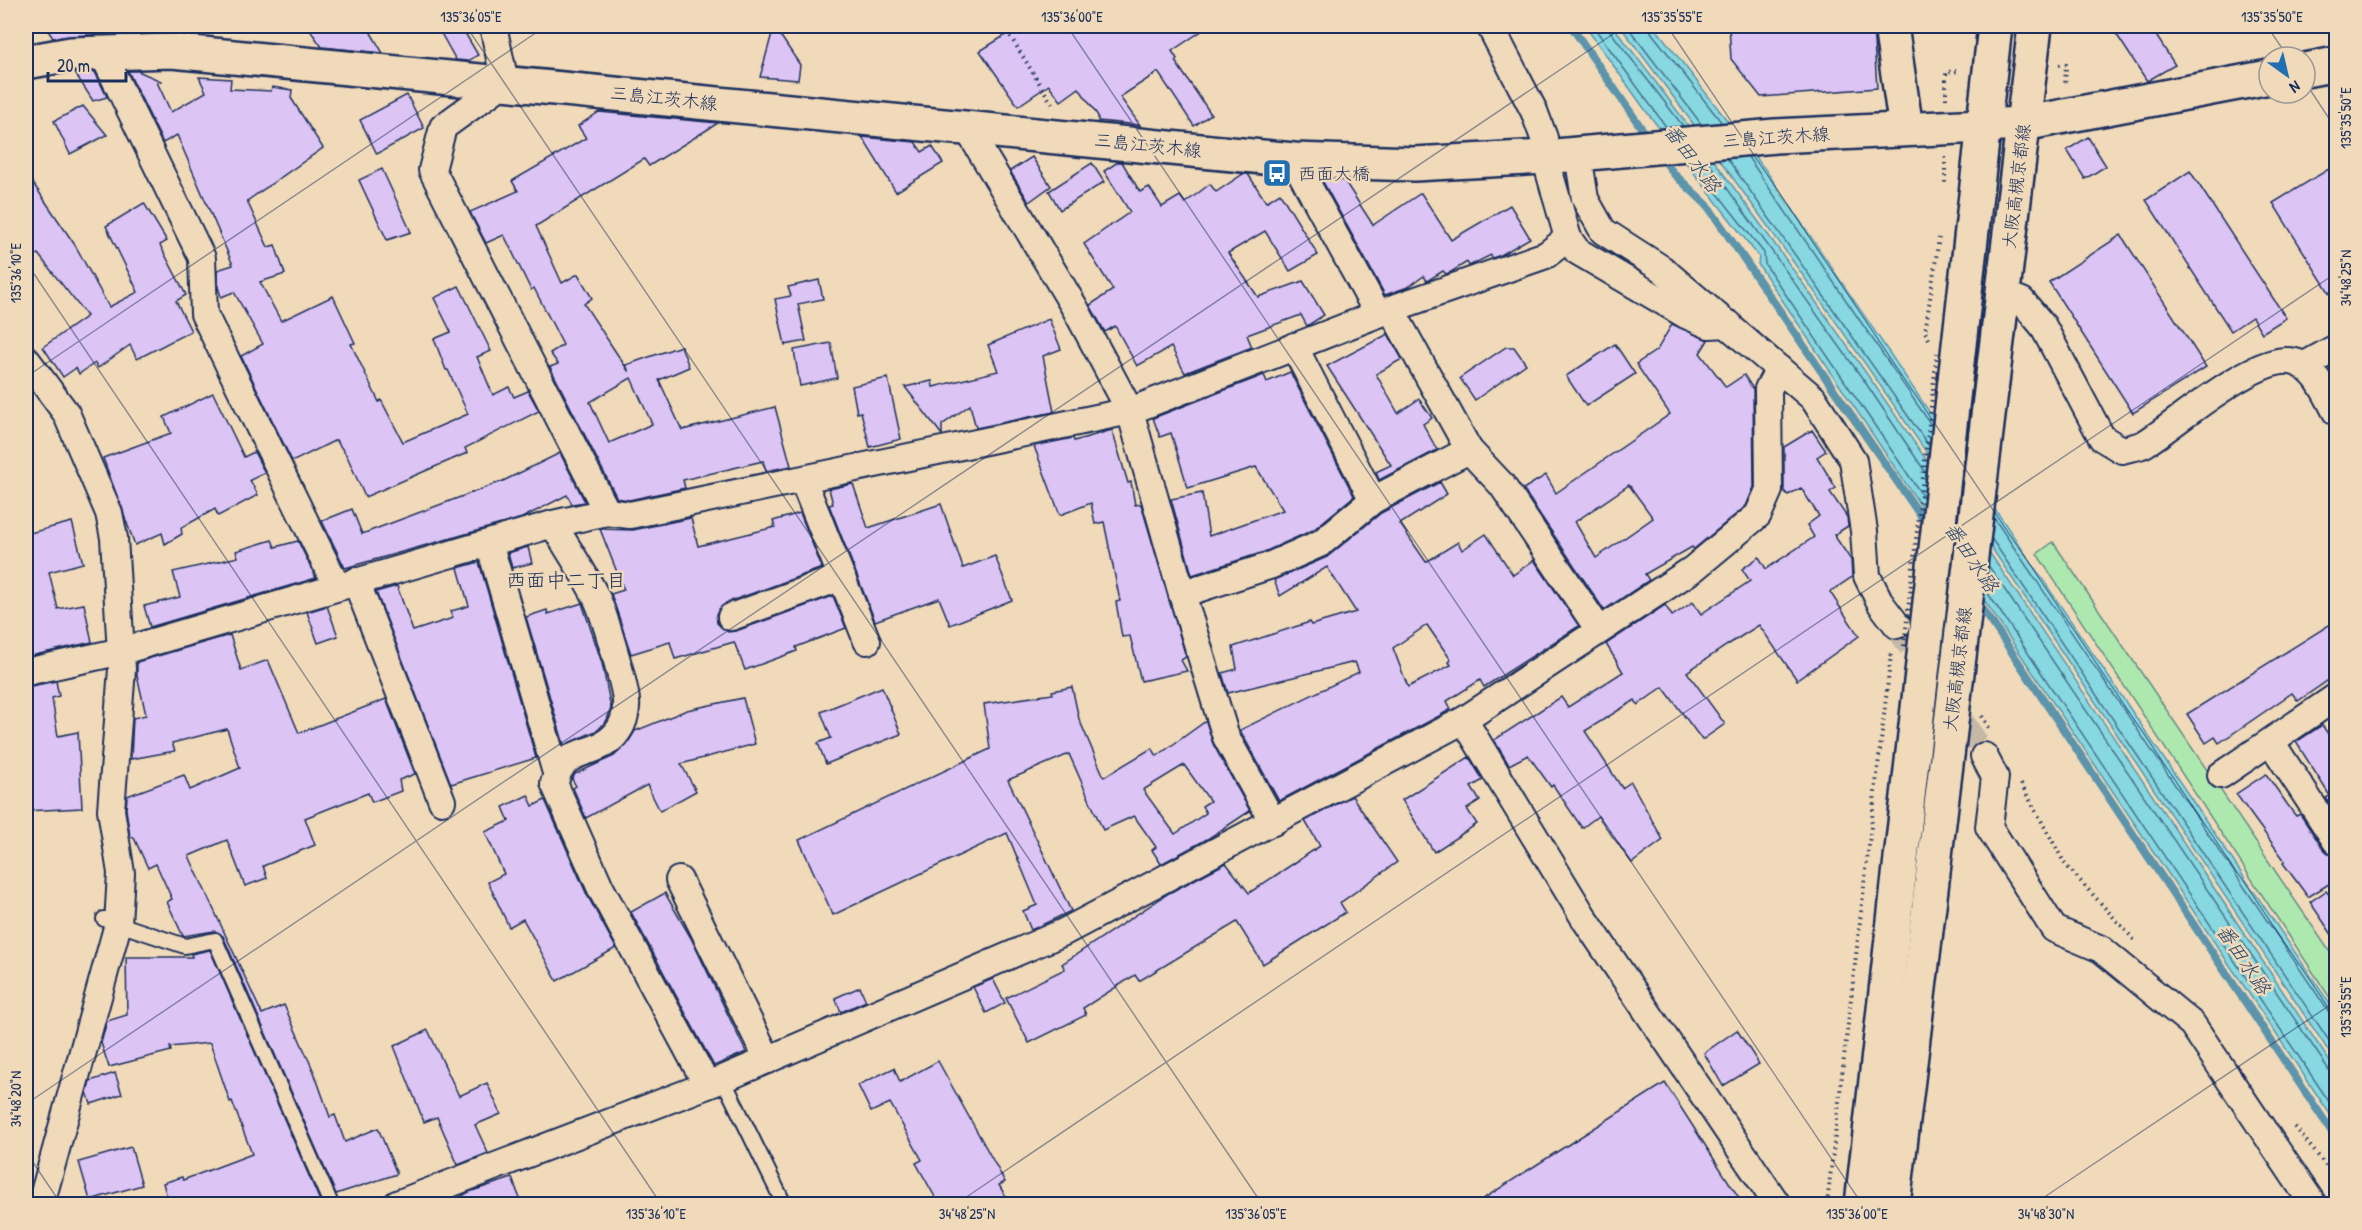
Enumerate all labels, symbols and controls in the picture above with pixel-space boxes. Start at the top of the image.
text: 135°36'05"E [440,6,502,27]
text: 135°36'00"E [1041,6,1103,27]
text: 135°35'55"E [1641,6,1703,27]
text: 135°35'50"E [2241,6,2303,27]
scale bar [48,45,126,83]
north arrow [2257,45,2317,105]
text: 20 m [57,53,90,78]
text: N [2285,76,2305,99]
street label: 三島江茨木線 [609,80,719,116]
text: 135°35'50"E [2335,87,2356,149]
water label: 番田水路 [1658,118,1728,199]
street label: 三島江茨木線 [1721,121,1831,153]
street label: 大阪高槻京都線 [1996,122,2036,250]
street label: 三島江茨木線 [1093,127,1203,163]
bus stop icon: 西面大橋 [1261,157,1293,189]
place label: 西面大橋 [1298,161,1370,186]
text: 135°36'10"E [5,242,26,303]
text: 34°48'25"N [2335,250,2356,306]
water label: 番田水路 [1938,516,2006,599]
district label: 西面中二丁目 [506,566,626,593]
street label: 大阪高槻京都線 [1937,605,1977,733]
water label: 番田水路 [2210,918,2278,1001]
text: 135°35'55"E [2335,976,2356,1038]
text: 34°48'20"N [5,1071,26,1127]
text: 135°36'10"E [626,1203,687,1224]
text: 34°48'25"N [939,1203,995,1224]
text: 135°36'05"E [1225,1203,1287,1224]
text: 135°36'00"E [1826,1203,1888,1224]
text: 34°48'30"N [2018,1203,2074,1224]

